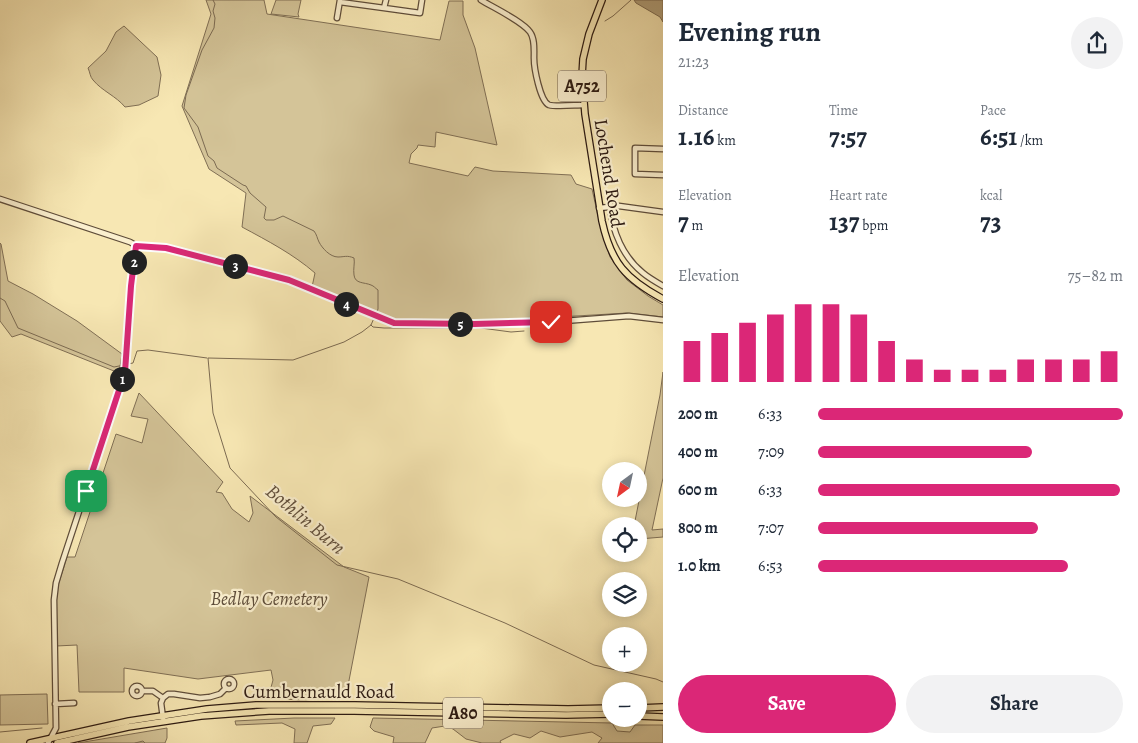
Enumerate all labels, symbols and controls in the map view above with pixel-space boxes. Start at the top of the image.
text: Evening run [678,13,821,51]
button: share [1071,17,1123,69]
text: 21:23 [678,51,709,73]
road number: A752 [558,70,606,102]
text: Distance [678,101,728,120]
text: Time [829,101,858,120]
text: Pace [980,101,1006,120]
street label: Lochend Road [588,117,631,230]
text: 1.16 [678,120,714,154]
text: 7:57 [829,120,867,154]
text: 6:51 [980,120,1017,154]
text: km [714,131,736,150]
text: /km [1017,131,1043,150]
text: Elevation [678,186,732,205]
text: Heart rate [829,186,887,205]
text: kcal [980,186,1002,205]
text: 7 [678,205,689,239]
text: 137 [829,205,859,239]
text: 73 [980,205,1001,239]
text: m [689,216,703,235]
text: bpm [859,216,888,235]
pin: 2 [122,250,146,274]
text: 2 [131,253,138,272]
pin: 3 [222,254,248,278]
text: 3 [232,257,239,276]
text: Elevation [678,265,739,287]
text: 75–82 m [1068,265,1123,287]
pin: 4 [334,292,358,316]
text: 4 [343,295,350,314]
pin [530,301,572,343]
icon: check [537,308,565,336]
pin: 5 [448,312,472,336]
text: 5 [458,315,463,334]
pin: 1 [110,366,134,392]
text: 1 [120,370,125,389]
text: 200 m [678,403,718,425]
text: 6:33 [758,403,783,425]
text: 400 m [678,441,718,463]
text: 7:09 [758,441,784,463]
north arrow [602,462,648,508]
map controls [602,462,647,727]
pin [65,470,107,512]
icon: arrive [72,477,100,505]
water label: Bothlin Burn [260,478,351,561]
text: 600 m [678,479,718,501]
text: 6:33 [758,479,783,501]
button: locate [602,517,647,562]
text: 800 m [678,517,718,539]
text: 7:07 [758,517,784,539]
text: 1.0 km [678,555,721,577]
text: 6:53 [758,555,783,577]
button: layers [602,572,647,617]
park label: Bedlay Cemetery [210,586,328,612]
button: + [602,627,647,672]
button: Save [678,675,896,733]
button: Share [906,675,1123,733]
street label: Cumbernauld Road [243,679,395,705]
button: − [602,682,647,727]
road number: A80 [443,698,483,728]

